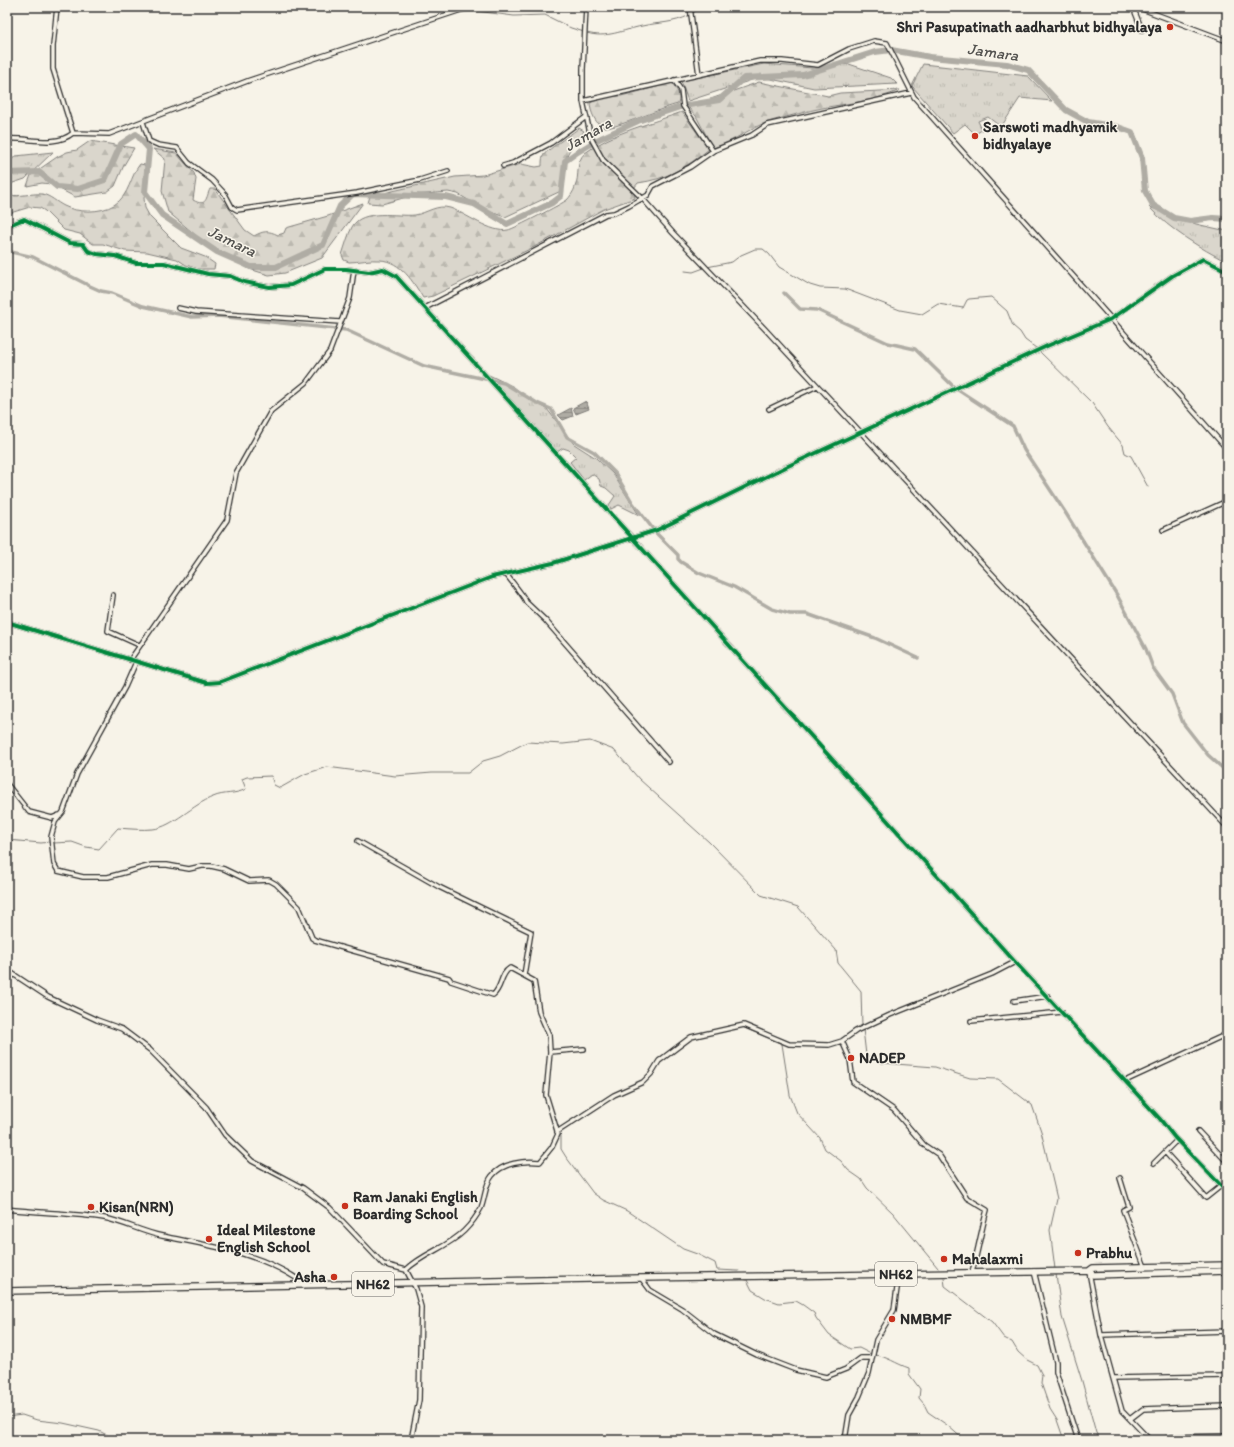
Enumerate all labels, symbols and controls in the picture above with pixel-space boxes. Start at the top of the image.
place label: Shri Pasupatinath aadharbhut bidhyalaya [896,18,1163,37]
marker: Shri Pasupatinath aadharbhut bidhyalaya [1165,22,1175,32]
water label: Jamara [966,39,1020,65]
water label: Jamara [561,113,616,155]
place label: Sarswoti madhyamik bidhyalaye [983,118,1118,154]
marker: Sarswoti madhyamik bidhyalaye [970,131,980,141]
water label: Jamara [205,221,260,261]
place label: NADEP [859,1049,906,1067]
marker: NADEP [846,1053,856,1063]
place label: Ram Janaki English Boarding School [353,1188,478,1224]
place label: Kisan(NRN) [99,1198,174,1217]
marker: Ram Janaki English Boarding School [340,1201,350,1211]
marker: Kisan(NRN) [86,1202,96,1212]
place label: Ideal Milestone English School [217,1221,316,1257]
marker: Ideal Milestone English School [204,1234,214,1244]
place label: Prabhu [1086,1244,1133,1262]
marker: Prabhu [1073,1248,1083,1258]
place label: Mahalaxmi [952,1250,1023,1268]
marker: Mahalaxmi [939,1254,949,1264]
road number: NH62 [875,1262,917,1286]
place label: Asha [293,1268,326,1286]
marker: Asha [329,1272,339,1282]
road number: NH62 [352,1272,394,1296]
place label: NMBMF [900,1310,952,1328]
marker: NMBMF [887,1314,897,1324]

